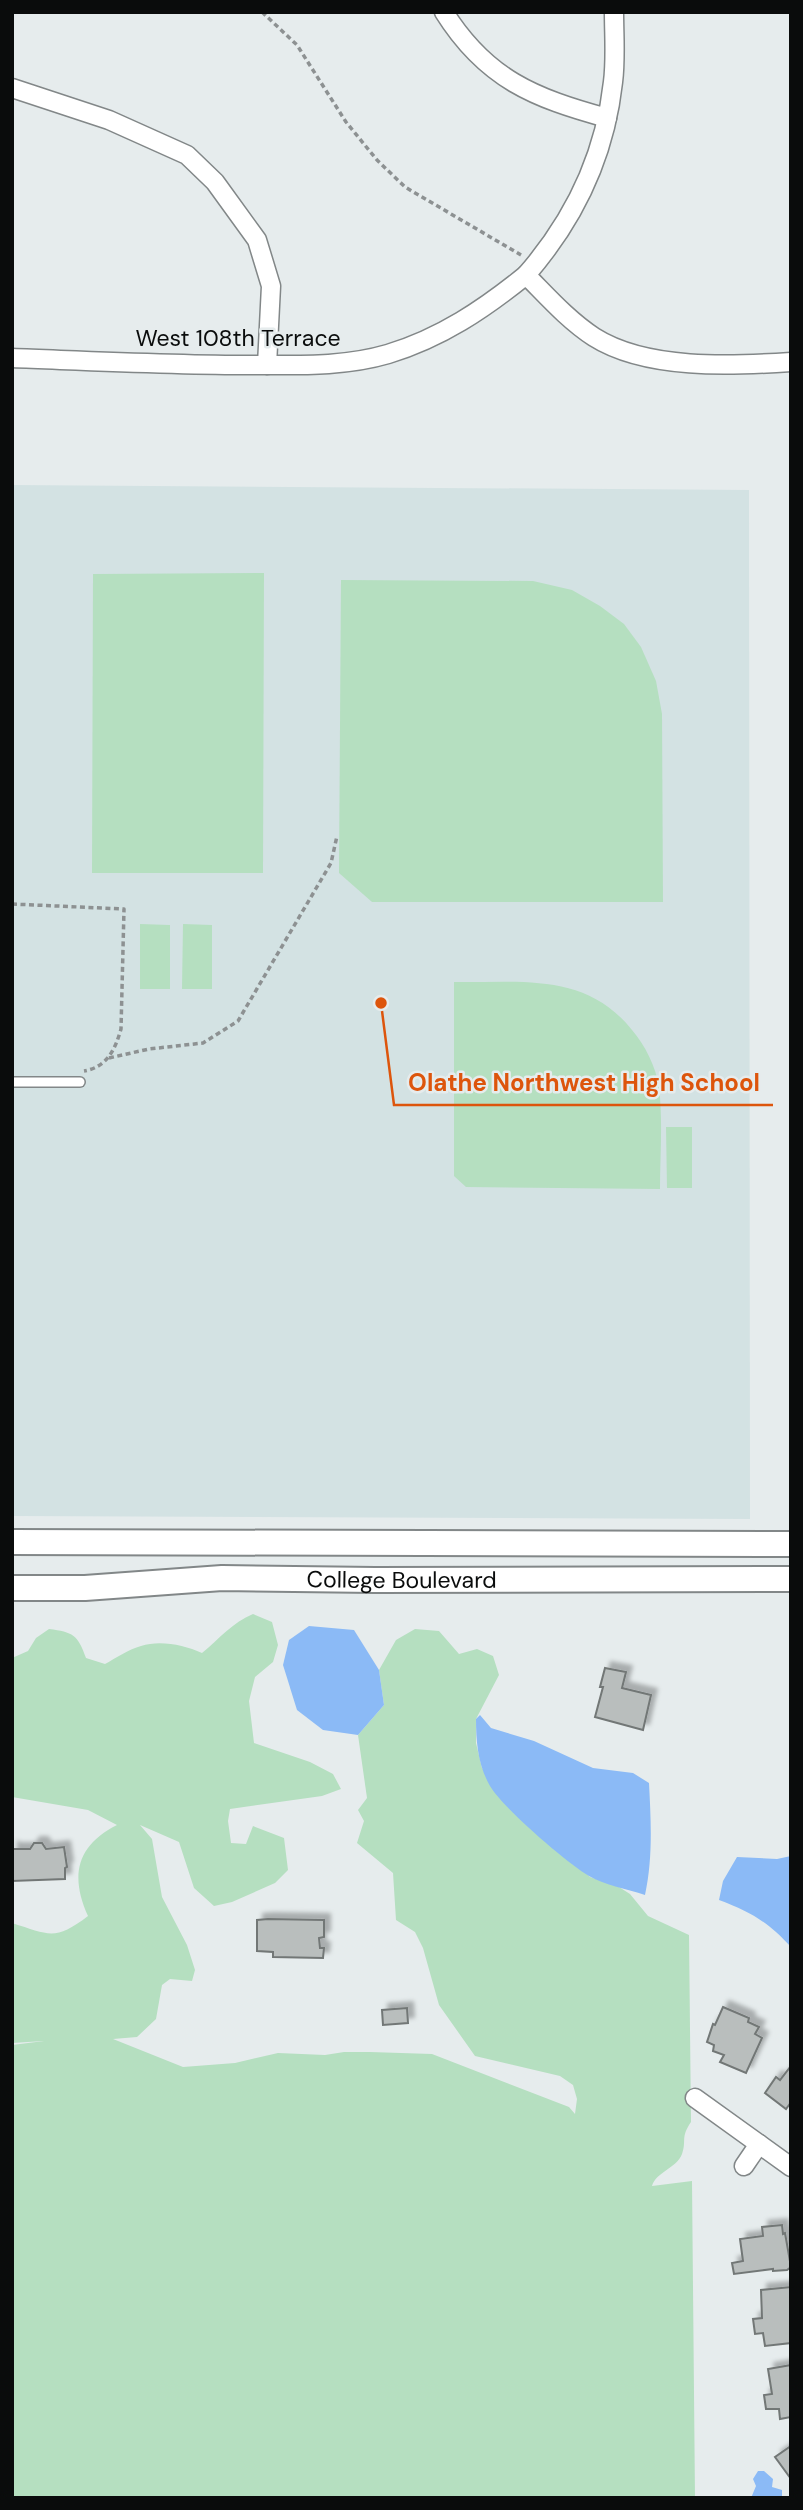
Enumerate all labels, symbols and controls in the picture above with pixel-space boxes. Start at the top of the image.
street label: West 108th Terrace [135,323,341,353]
callout: Olathe Northwest High School [394,1060,773,1105]
text: Olathe Northwest High School [408,1067,760,1098]
street label: College Boulevard [306,1564,497,1595]

